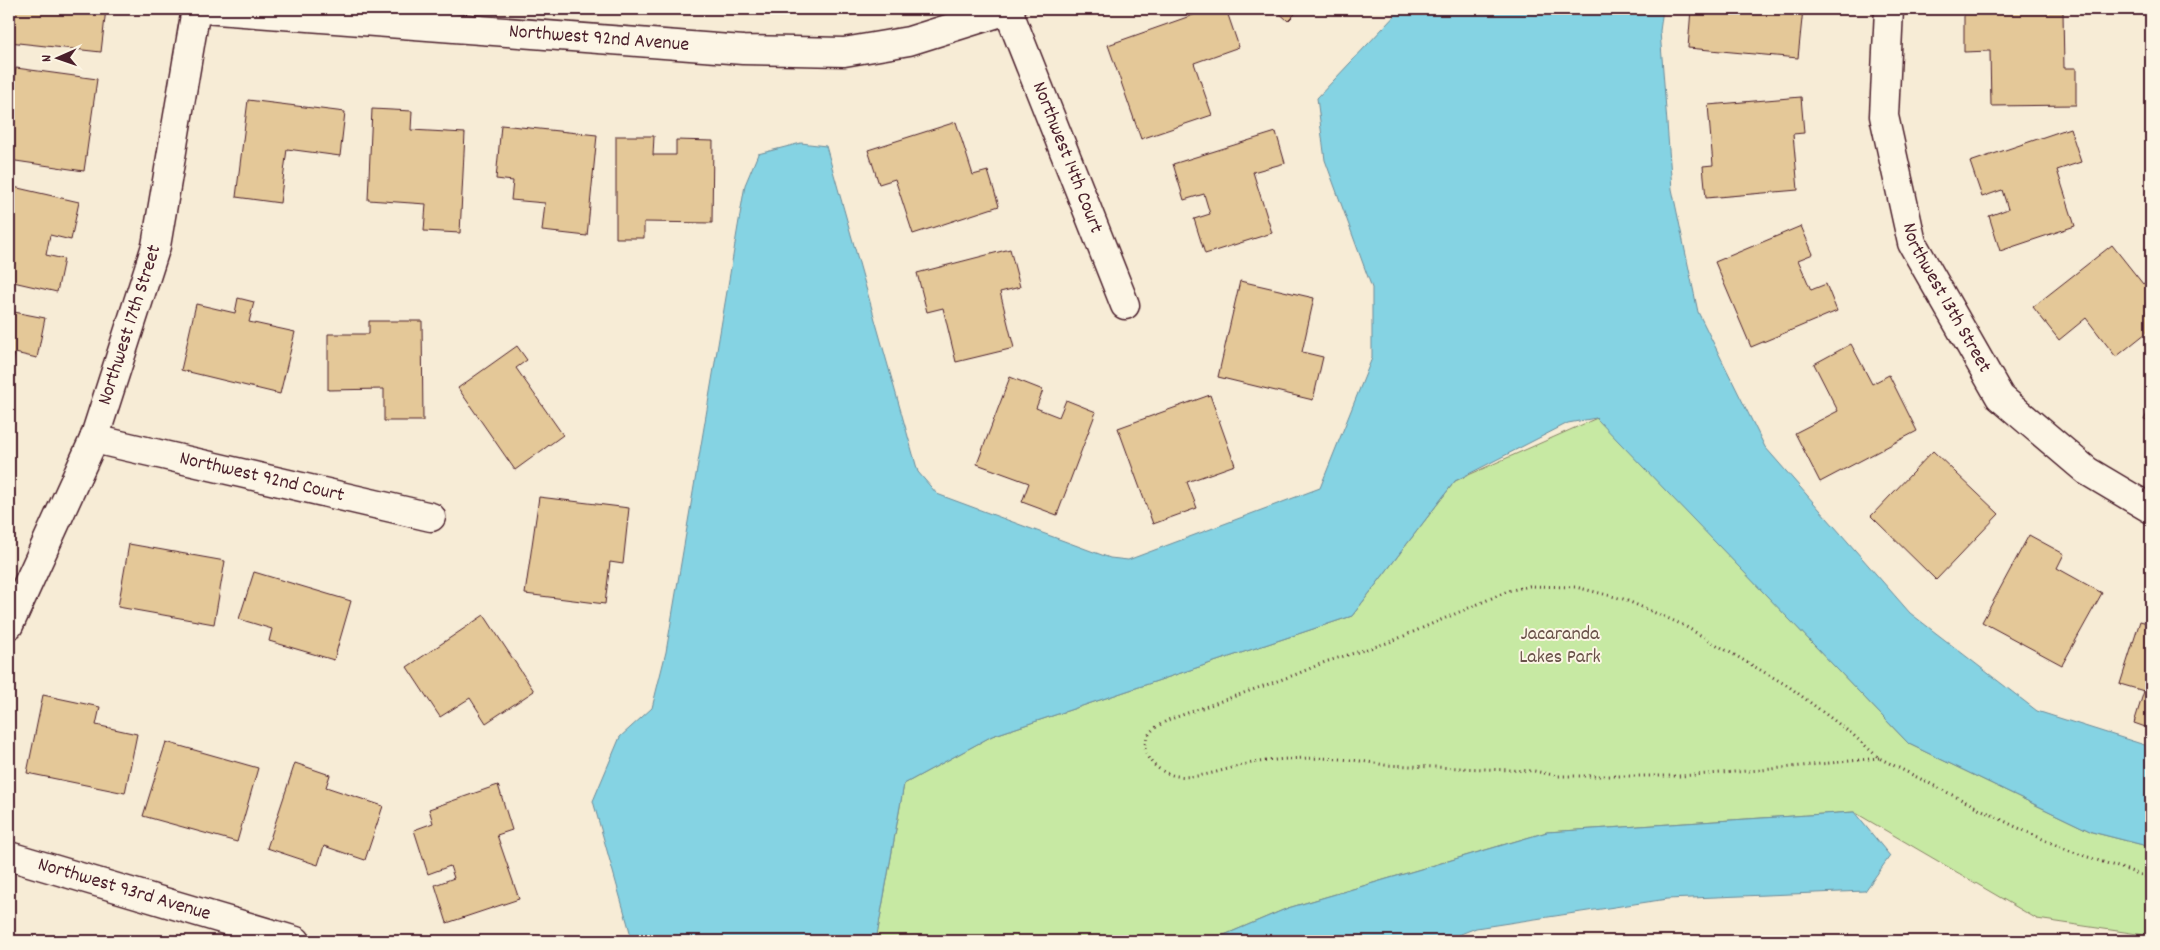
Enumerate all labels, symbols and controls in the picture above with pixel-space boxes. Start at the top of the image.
street label: Northwest 92nd Avenue [508,18,690,60]
north arrow [32,32,82,82]
text: N [37,54,57,62]
street label: Northwest 14th Court [1024,78,1109,238]
street label: Northwest 13th Street [1894,220,1997,378]
street label: Northwest 17th Street [92,242,169,409]
street label: Northwest 92nd Court [176,445,347,510]
park label: Jacaranda Lakes Park [1519,621,1601,672]
street label: Northwest 93rd Avenue [34,851,214,929]

